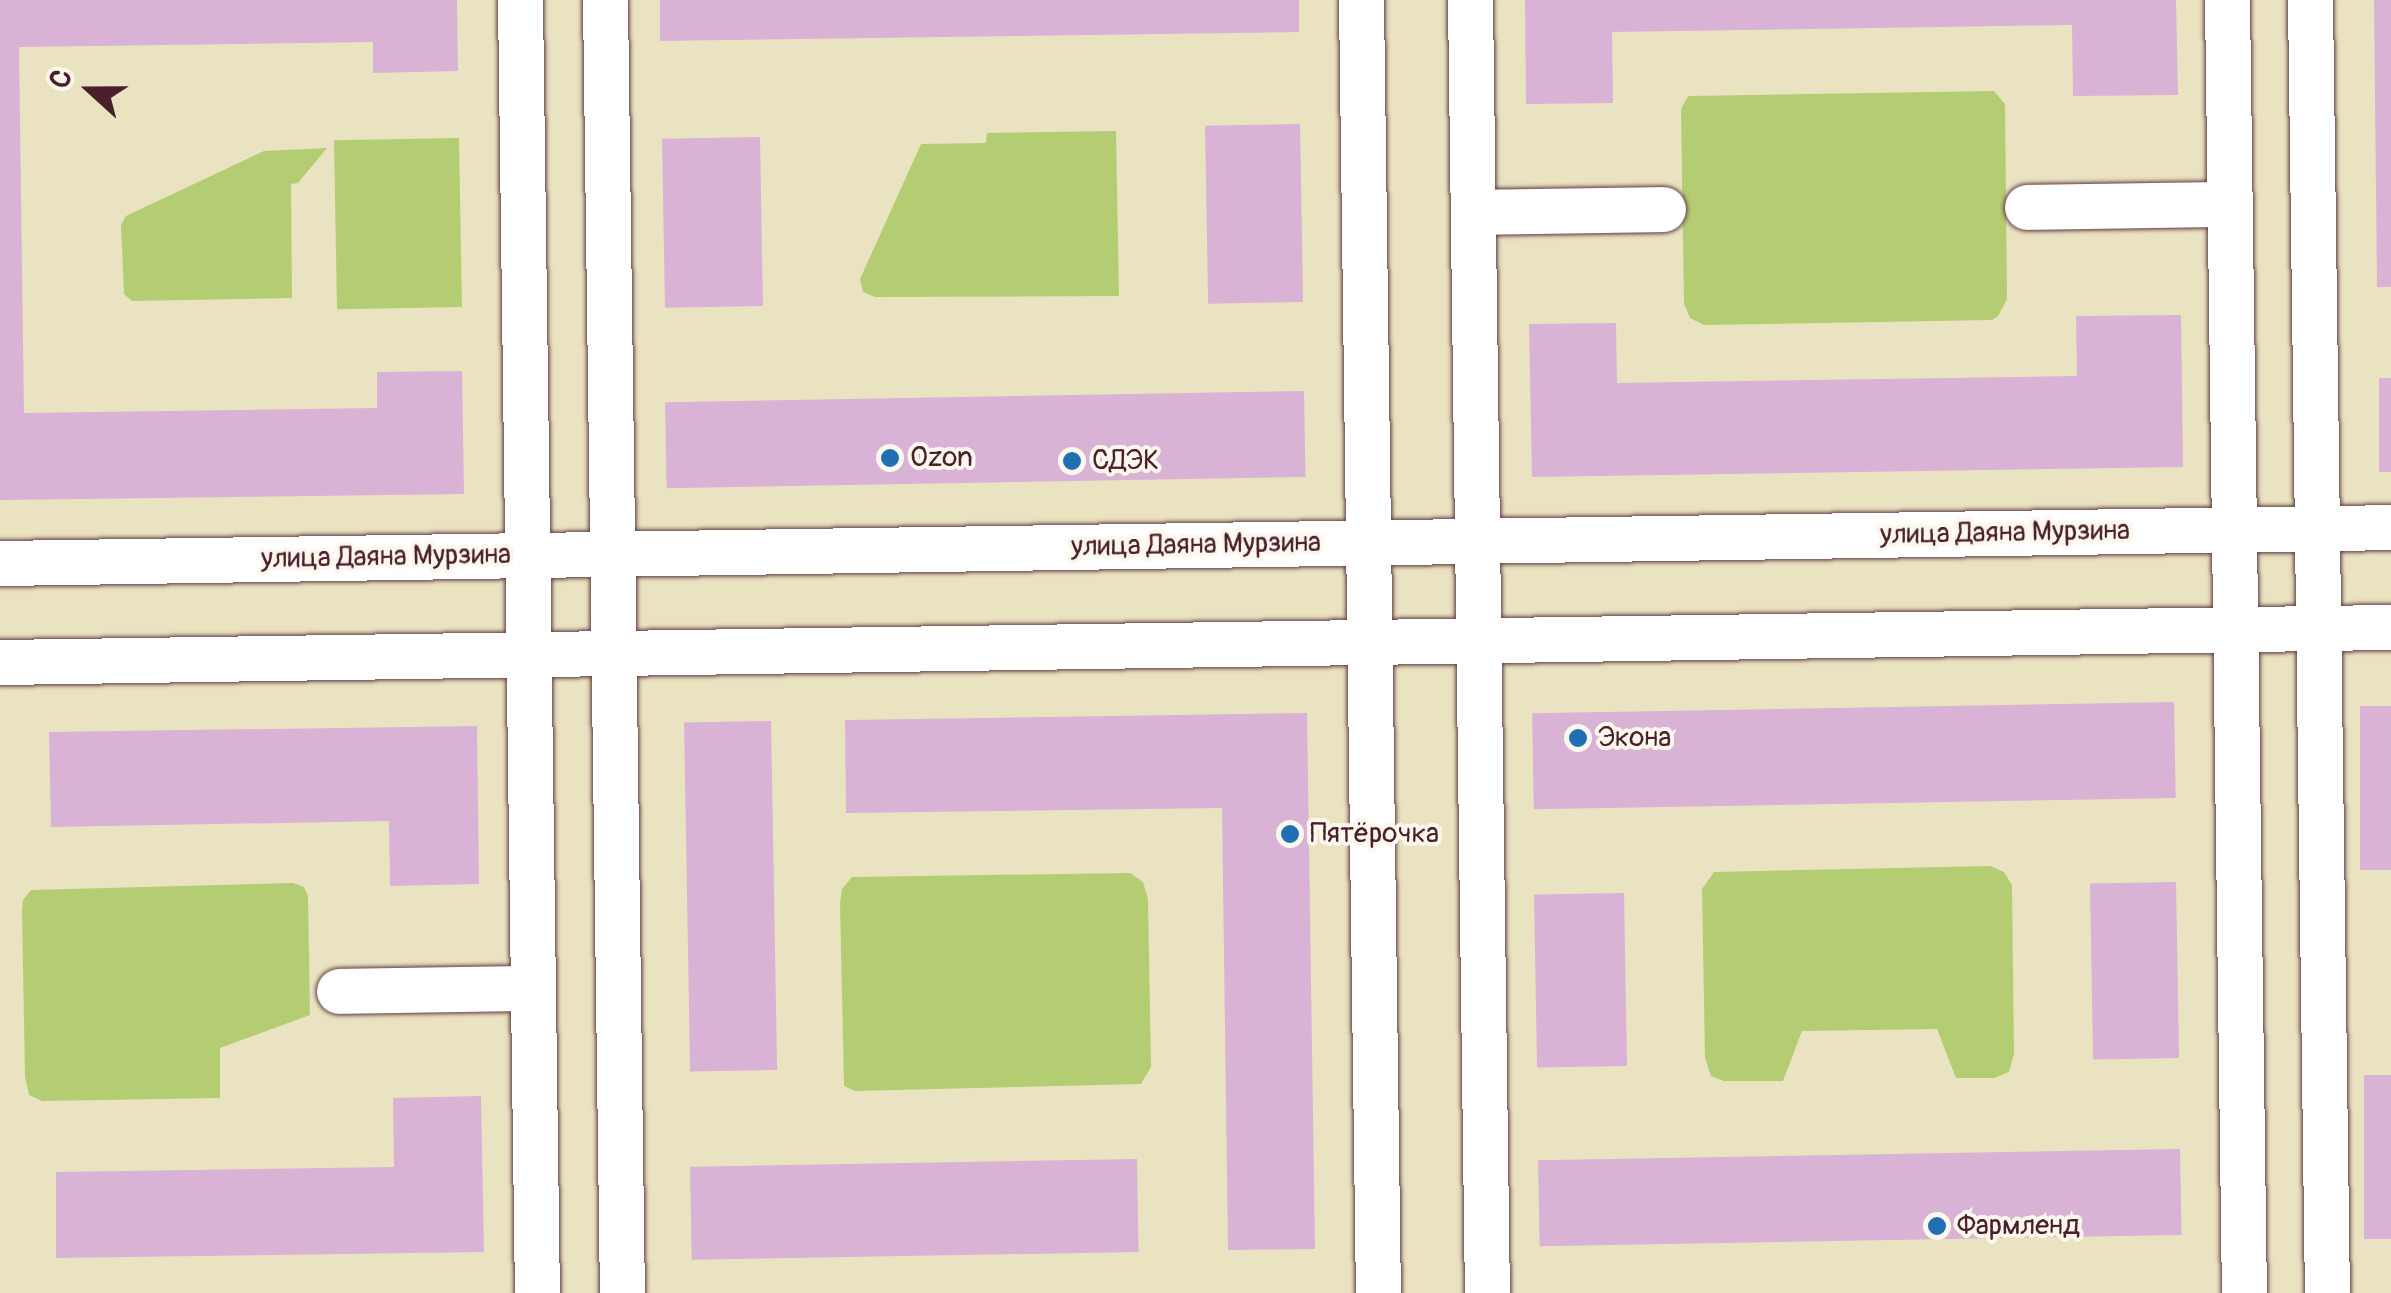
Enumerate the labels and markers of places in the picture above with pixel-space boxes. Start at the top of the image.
place label: Ozon [910,441,973,475]
place label: СДЭК [1092,444,1159,478]
marker: Ozon [879,447,901,469]
marker: СДЭК [1061,450,1083,472]
place label: Экона [1598,721,1671,755]
marker: Экона [1567,727,1589,749]
place label: Пятёрочка [1310,817,1439,851]
marker: Пятёрочка [1279,823,1301,845]
place label: Фармленд [1957,1209,2080,1243]
marker: Фармленд [1926,1215,1948,1237]

